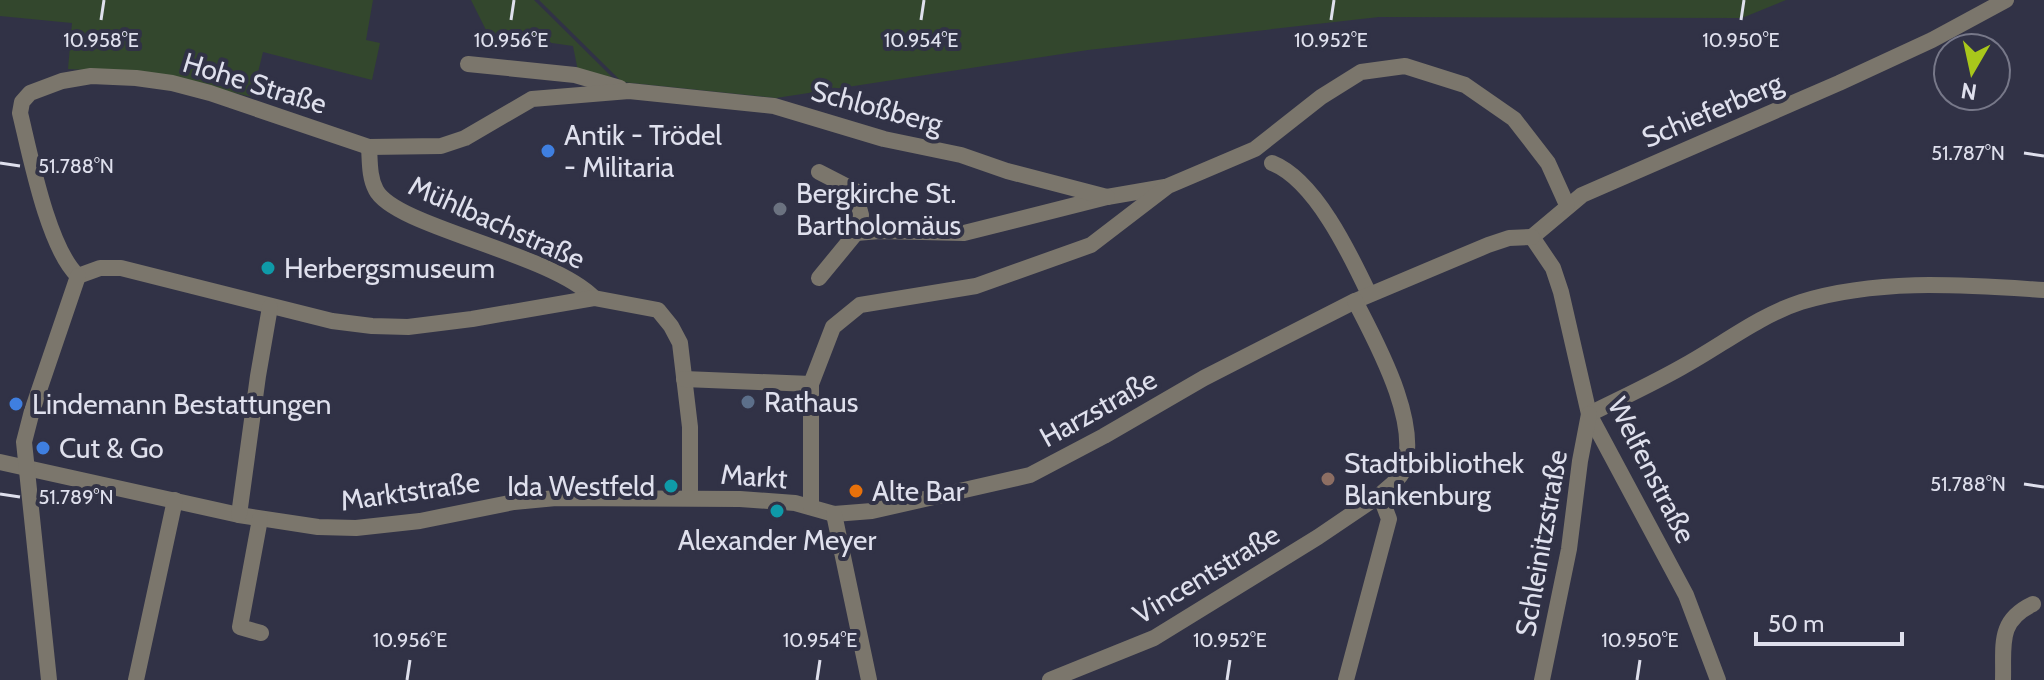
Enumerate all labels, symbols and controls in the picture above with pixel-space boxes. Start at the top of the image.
text: 10.958°E [63,28,139,52]
text: 10.956°E [474,28,548,52]
text: 10.954°E [884,28,958,52]
text: 10.952°E [1294,28,1368,52]
text: 10.950°E [1702,28,1780,52]
north arrow [1932,32,2012,112]
street label: Hohe Straße [179,45,331,121]
street label: Schieferberg [1637,65,1788,155]
street label: Schloßberg [808,73,947,141]
text: N [1959,77,1979,106]
place label: Antik - Trödel - Militaria [564,118,722,184]
text: 51.787°N [1931,141,2005,165]
marker: Antik - Trödel - Militaria [539,142,557,160]
text: 51.788°N [38,154,114,178]
street label: Mühlbachstraße [404,168,590,276]
place label: Bergkirche St. Bartholomäus [796,176,961,242]
marker: Bergkirche St. Bartholomäus [771,200,789,218]
place label: Herbergsmuseum [284,251,495,285]
marker: Herbergsmuseum [259,259,277,277]
street label: Harzstraße [1034,362,1162,454]
place label: Rathaus [764,385,858,419]
place label: Lindemann Bestattungen [32,387,331,421]
street label: Welfenstraße [1601,392,1703,548]
marker: Rathaus [739,393,757,411]
marker: Lindemann Bestattungen [7,395,25,413]
place label: Cut & Go [59,431,164,465]
marker: Cut & Go [34,439,52,457]
place label: Stadtbibliothek Blankenburg [1344,446,1524,512]
street label: Schleinitzstraße [1508,447,1574,639]
street label: Markt [719,457,789,495]
street label: Marktstraße [338,464,482,518]
place label: Ida Westfeld [507,469,655,503]
marker: Stadtbibliothek Blankenburg [1319,470,1337,488]
text: 51.788°N [1930,472,2006,496]
place label: Alte Bar [872,474,965,508]
marker: Ida Westfeld [662,477,680,495]
marker: Alte Bar [847,482,865,500]
text: 51.789°N [39,485,113,509]
marker: Alexander Meyer [768,502,786,520]
street label: Vincentstraße [1126,517,1286,631]
place label: Alexander Meyer [678,523,876,557]
scale bar [1756,596,1902,646]
text: 50 m [1768,609,1824,638]
text: 10.956°E [373,628,447,652]
text: 10.954°E [783,628,857,652]
text: 10.952°E [1193,628,1267,652]
text: 10.950°E [1601,628,1679,652]

